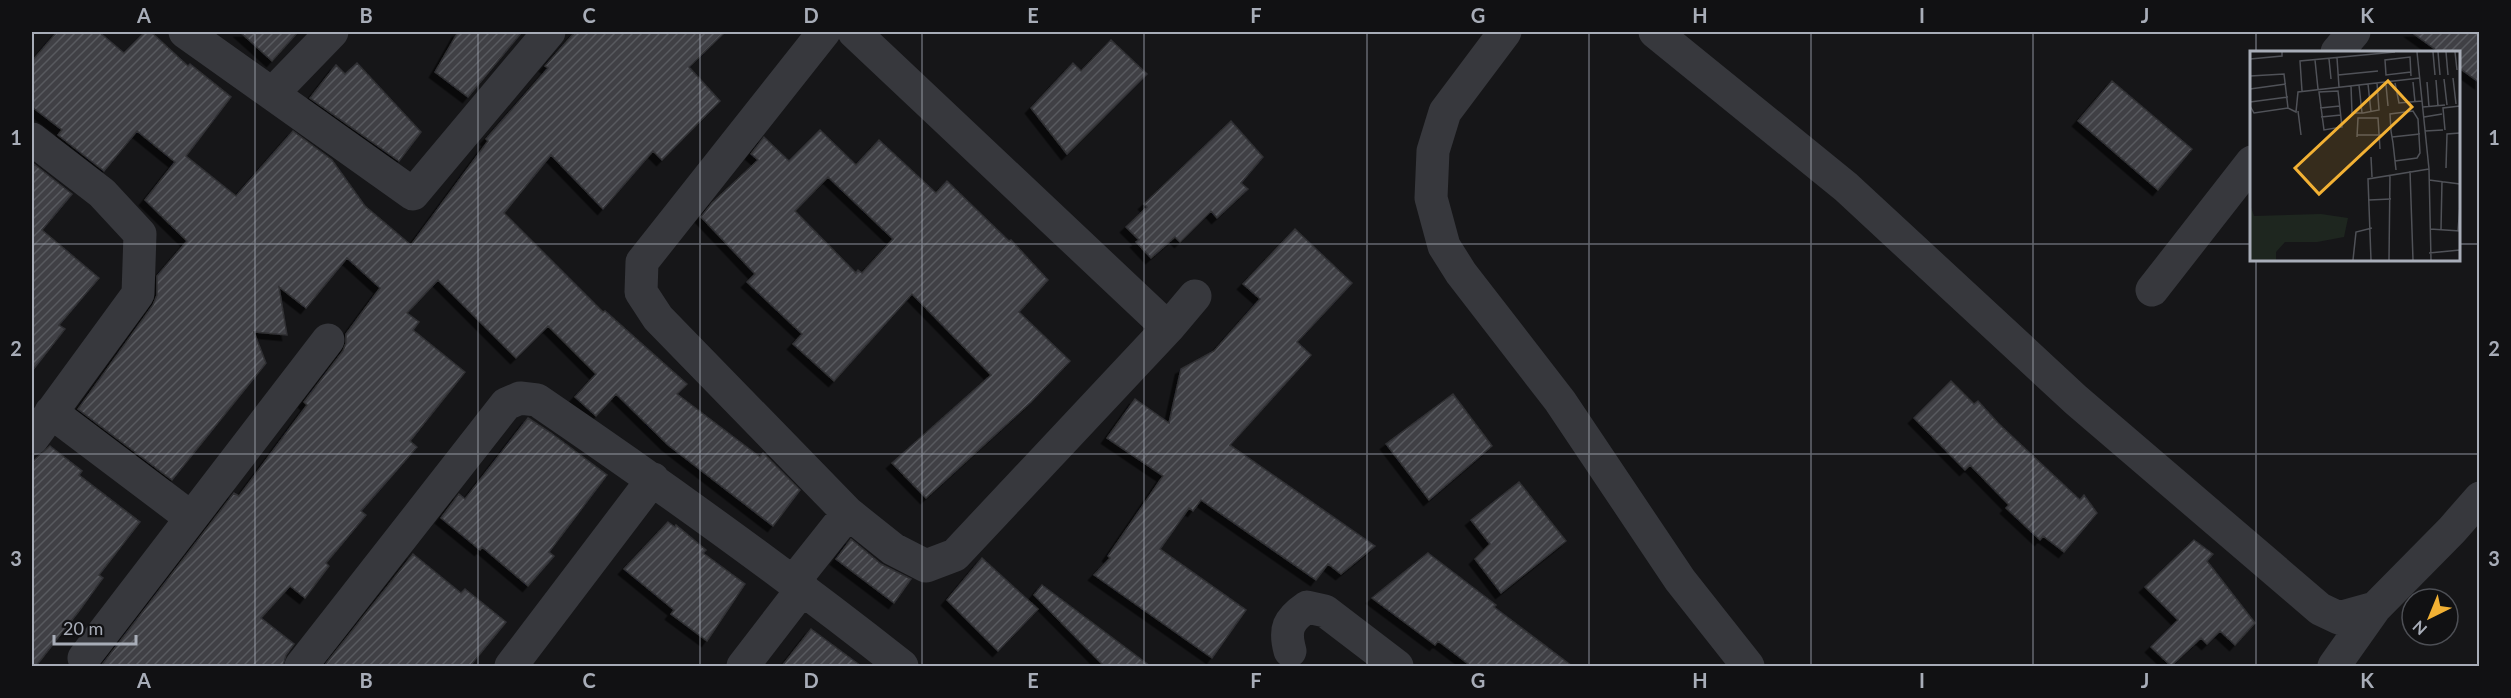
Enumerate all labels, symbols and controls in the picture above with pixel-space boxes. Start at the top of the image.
text: A [136,3,151,27]
text: B [359,3,373,27]
text: C [582,3,596,27]
text: D [803,3,819,27]
text: E [1027,3,1039,27]
text: F [1250,3,1262,27]
text: G [1471,3,1485,27]
text: H [1692,3,1708,27]
text: I [1919,3,1925,27]
text: J [2141,3,2149,27]
text: K [2360,3,2374,27]
inset map [2250,51,2460,261]
text: 1 [10,125,22,149]
text: 1 [2488,125,2500,149]
text: 2 [10,336,22,360]
text: 2 [2488,336,2500,360]
text: 3 [10,546,22,570]
text: 3 [2488,546,2500,570]
north arrow [2400,587,2460,647]
scale bar [54,608,136,646]
text: 20 m [63,617,103,639]
text: N [2408,617,2430,639]
text: A [136,668,151,692]
text: B [359,668,373,692]
text: C [582,668,596,692]
text: D [803,668,819,692]
text: E [1027,668,1039,692]
text: F [1250,668,1262,692]
text: G [1471,668,1485,692]
text: H [1692,668,1708,692]
text: I [1919,668,1925,692]
text: J [2141,668,2149,692]
text: K [2360,668,2374,692]

